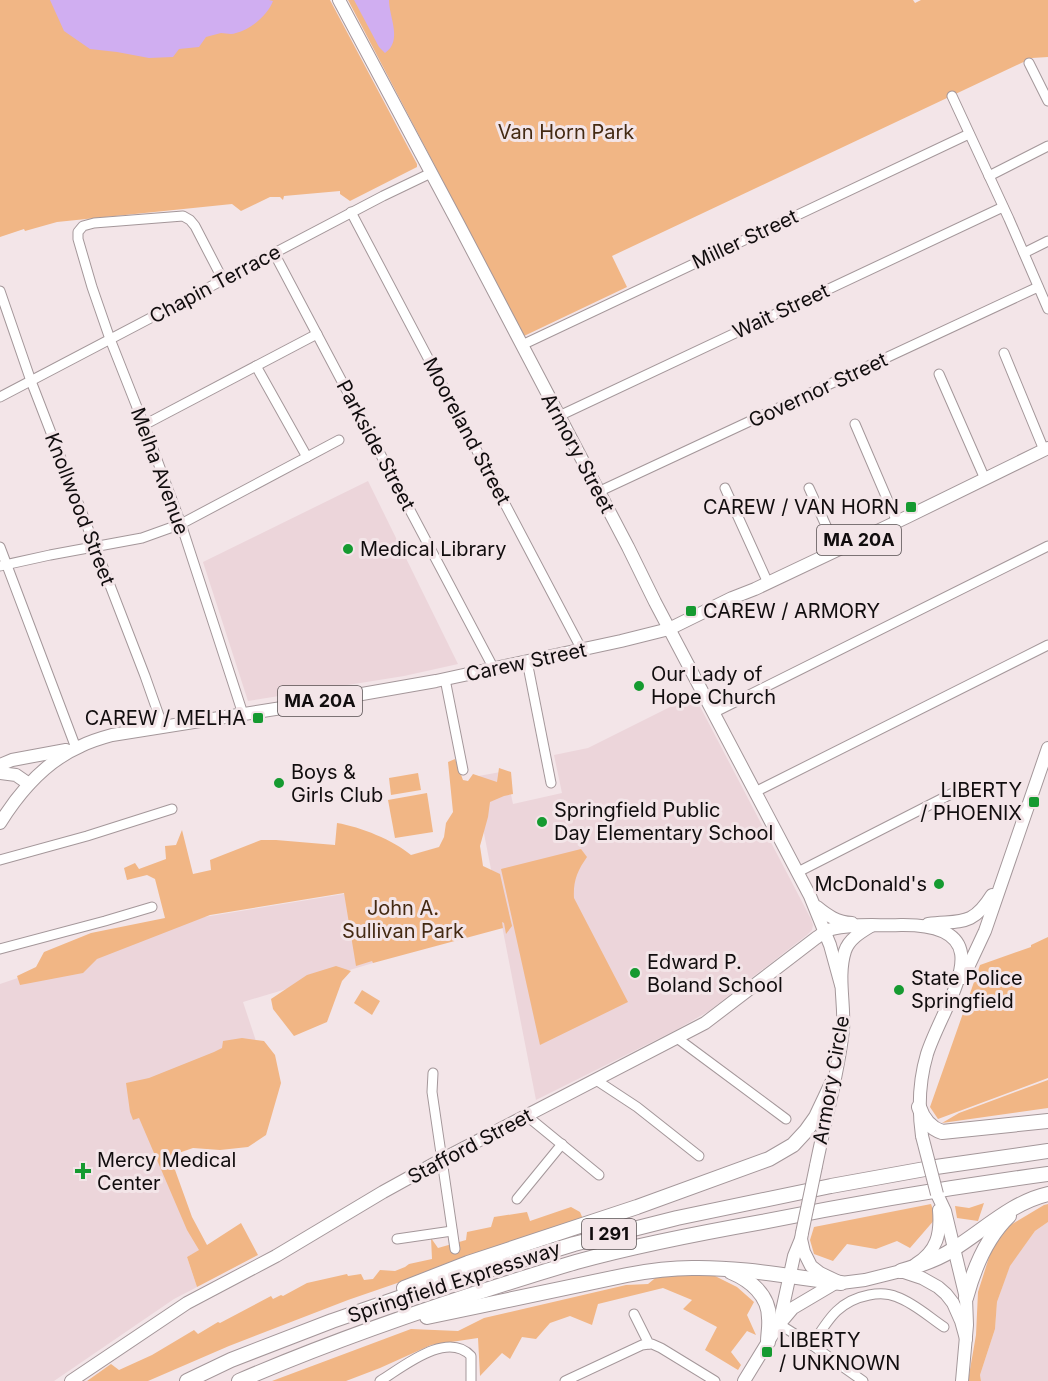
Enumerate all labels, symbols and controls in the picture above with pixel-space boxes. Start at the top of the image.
park label: Van Horn Park [498,120,634,144]
street label: Miller Street [688,204,802,274]
street label: Chapin Terrace [145,239,285,329]
street label: Wait Street [729,278,833,344]
street label: Governor Street [745,347,892,433]
street label: Mooreland Street [418,353,516,509]
street label: Parkside Street [332,376,421,515]
street label: Armory Street [536,389,620,517]
street label: Melha Avenue [126,404,194,538]
street label: Knollwood Street [40,429,120,589]
place label: CAREW / VAN HORN [703,495,899,519]
marker: CAREW / VAN HORN [904,500,918,514]
road number: MA 20A [817,525,901,555]
place label: Medical Library [360,537,506,561]
marker: Medical Library [341,542,355,556]
place label: CAREW / ARMORY [703,599,880,623]
marker: CAREW / ARMORY [684,604,698,618]
street label: Carew Street [463,637,589,686]
place label: Our Lady of Hope Church [651,662,776,709]
marker: Our Lady of Hope Church [632,679,646,693]
road number: MA 20A [278,686,362,716]
place label: CAREW / MELHA [85,706,246,730]
marker: CAREW / MELHA [251,711,265,725]
place label: Boys & Girls Club [291,760,383,807]
marker: Boys & Girls Club [272,776,286,790]
place label: LIBERTY / PHOENIX [920,778,1022,825]
marker: LIBERTY / PHOENIX [1027,795,1041,809]
place label: Springfield Public Day Elementary School [554,798,773,845]
marker: Springfield Public Day Elementary School [535,815,549,829]
place label: McDonald's [814,872,927,896]
marker: McDonald's [932,877,946,891]
park label: John A. Sullivan Park [342,896,464,943]
place label: Edward P. Boland School [647,950,783,997]
marker: Edward P. Boland School [628,966,642,980]
place label: State Police Springfield [911,966,1023,1013]
marker: State Police Springfield [892,983,906,997]
street label: Armory Circle [808,1014,854,1146]
street label: Stafford Street [404,1103,537,1189]
place label: Mercy Medical Center [97,1148,236,1195]
marker: Mercy Medical Center [74,1162,92,1180]
road number: I 291 [582,1219,636,1249]
street label: Springfield Expressway [345,1236,563,1328]
place label: LIBERTY / UNKNOWN [779,1328,900,1375]
marker: LIBERTY / UNKNOWN [760,1345,774,1359]

